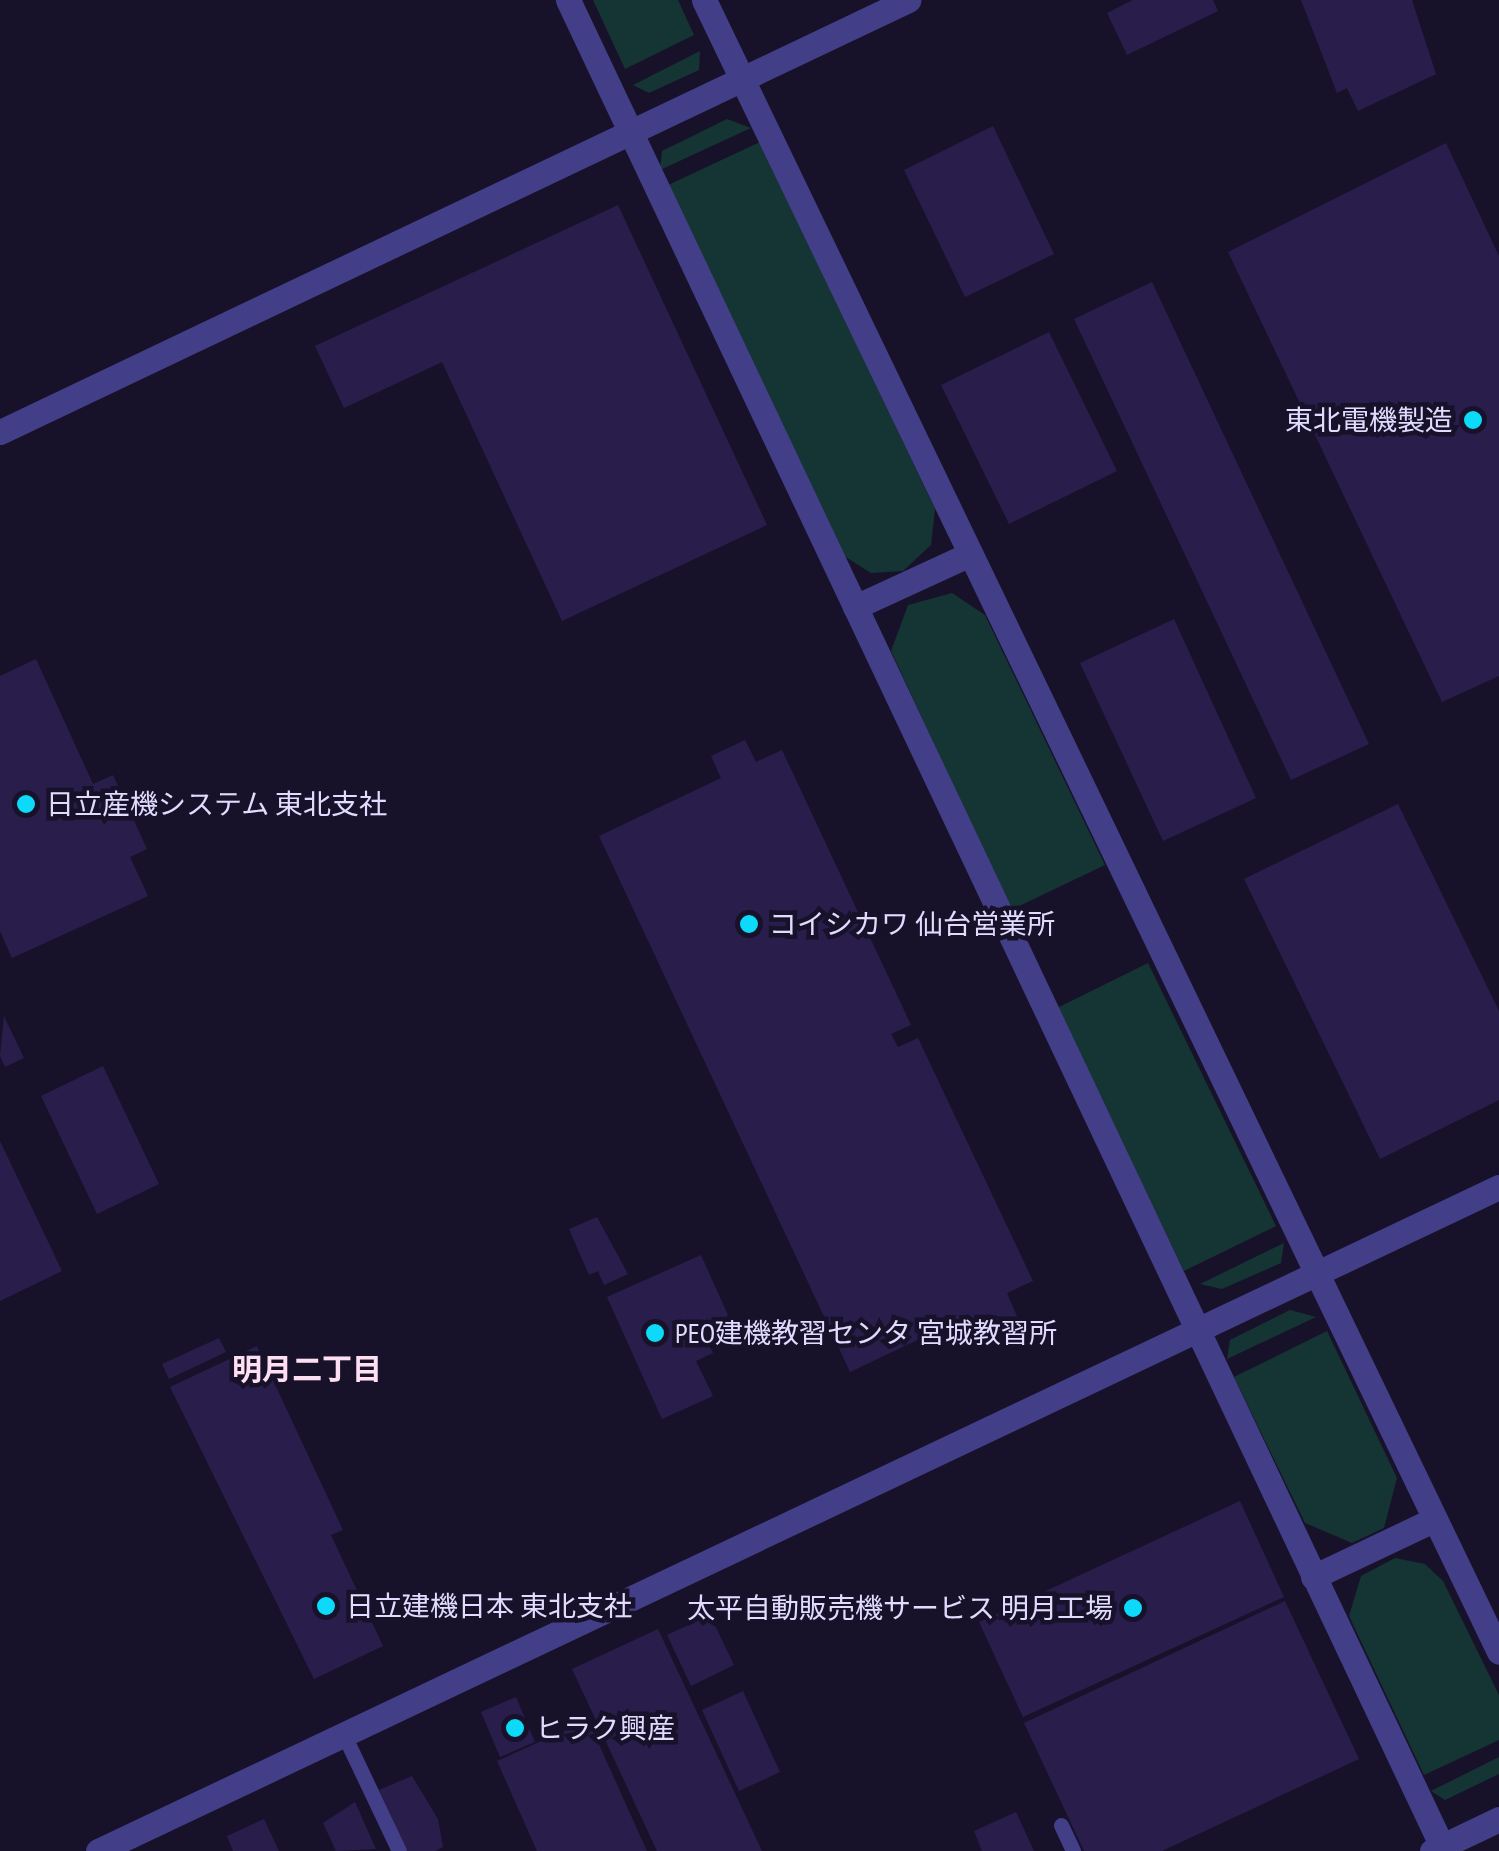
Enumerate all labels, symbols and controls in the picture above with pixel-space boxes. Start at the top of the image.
place label: 東北電機製造 [1285,403,1453,437]
marker: 東北電機製造 [1462,409,1484,431]
place label: 日立産機システム 東北支社 [46,787,388,821]
marker: 日立産機システム 東北支社 [15,793,37,815]
place label: コイシカワ 仙台営業所 [769,907,1055,941]
marker: コイシカワ 仙台営業所 [738,913,760,935]
place label: PEO建機教習センタ 宮城教習所 [675,1316,1057,1350]
marker: PEO建機教習センタ 宮城教習所 [644,1322,666,1344]
district label: 明月二丁目 [232,1351,382,1387]
place label: 日立建機日本 東北支社 [346,1589,632,1623]
place label: 太平自動販売機サービス 明月工場 [687,1591,1113,1625]
marker: 日立建機日本 東北支社 [315,1595,337,1617]
marker: 太平自動販売機サービス 明月工場 [1122,1597,1144,1619]
place label: ヒラク興産 [535,1711,675,1745]
marker: ヒラク興産 [504,1717,526,1739]

